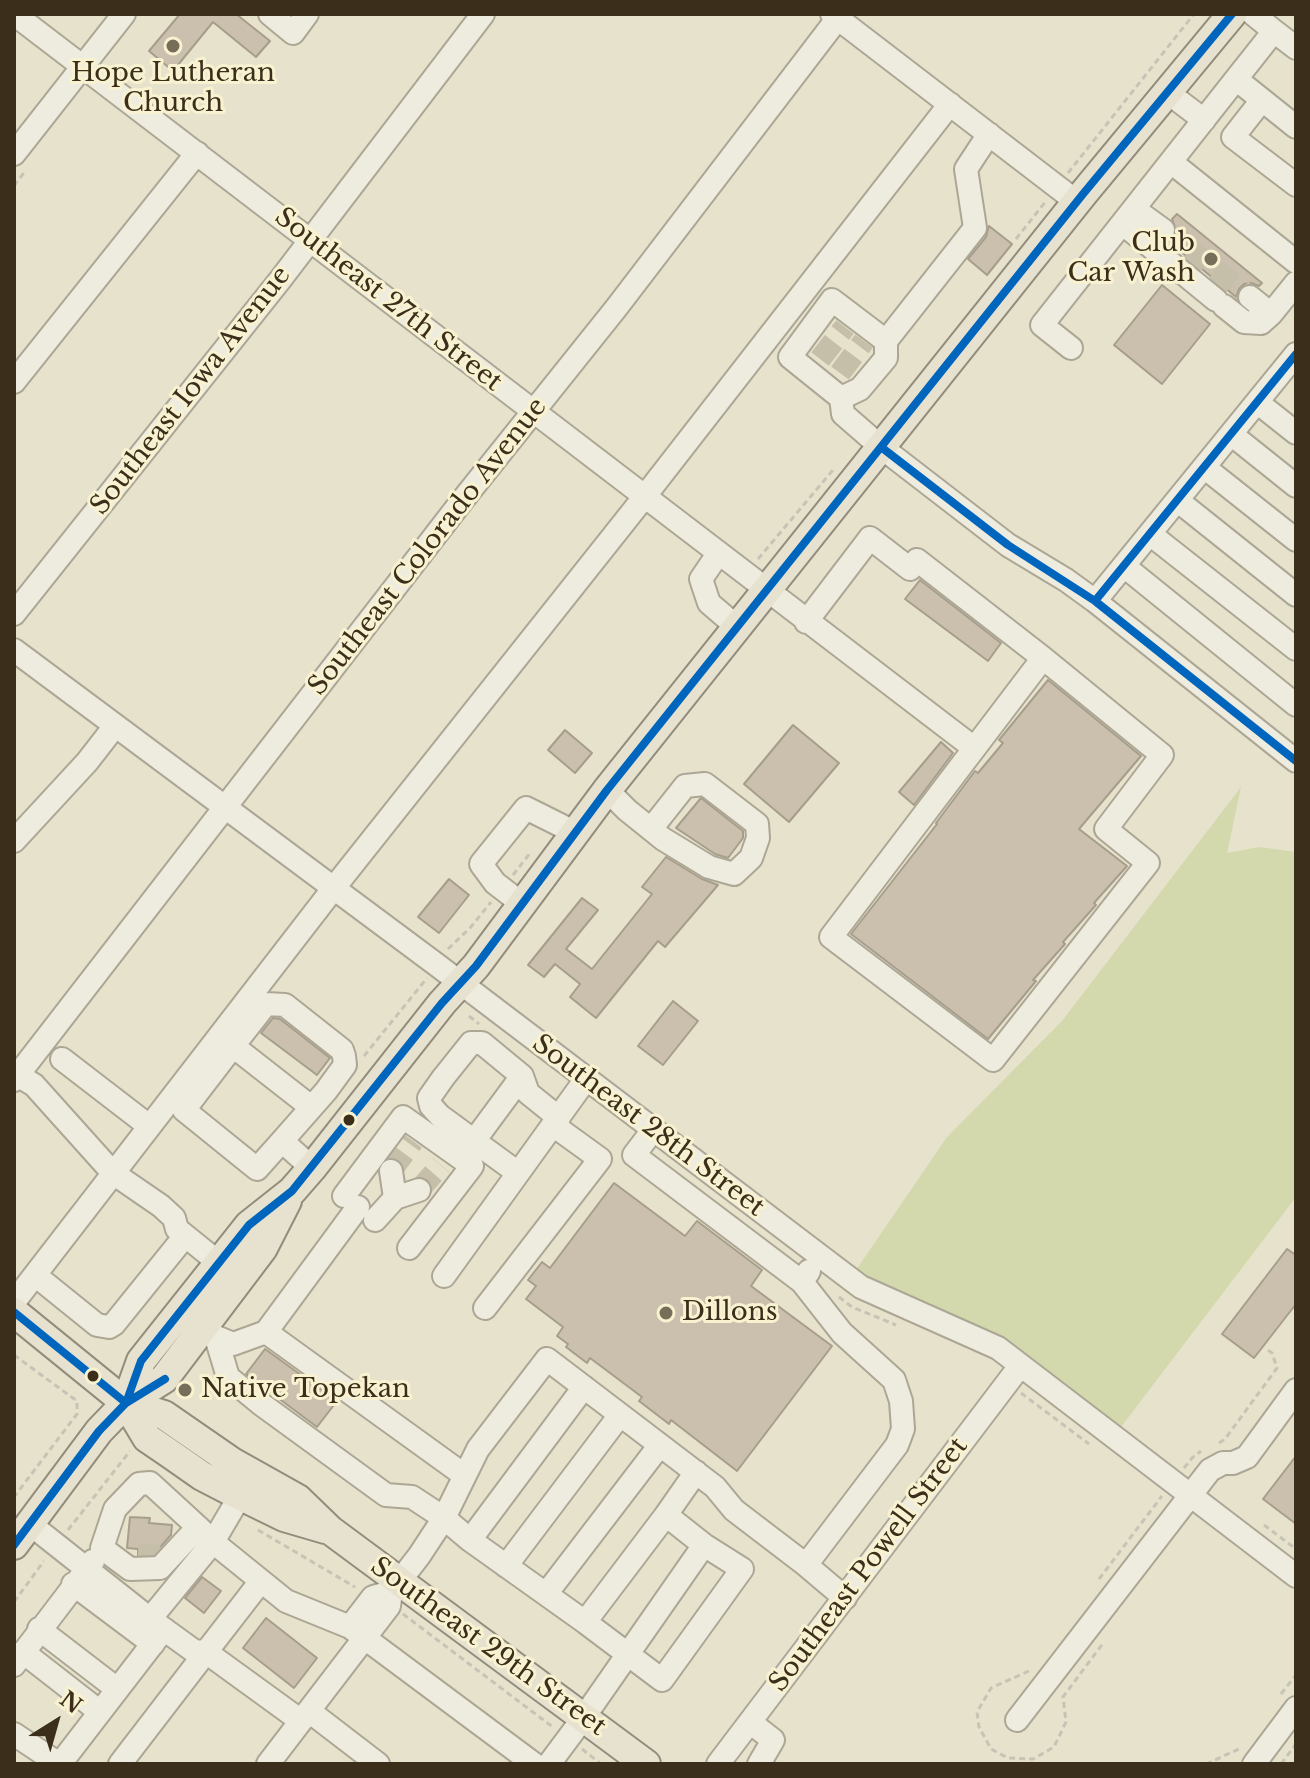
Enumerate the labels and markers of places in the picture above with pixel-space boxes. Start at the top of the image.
marker: Hope Lutheran Church [164,37,182,55]
place label: Hope Lutheran Church [71,58,275,120]
place label: Club Car Wash [1067,228,1195,290]
marker: Club Car Wash [1202,250,1220,268]
unlabelled marker [341,1112,357,1128]
place label: Dillons [682,1297,777,1329]
marker: Dillons [657,1304,675,1322]
unlabelled marker [85,1368,101,1384]
place label: Native Topekan [201,1374,410,1406]
marker: Native Topekan [176,1381,194,1399]

